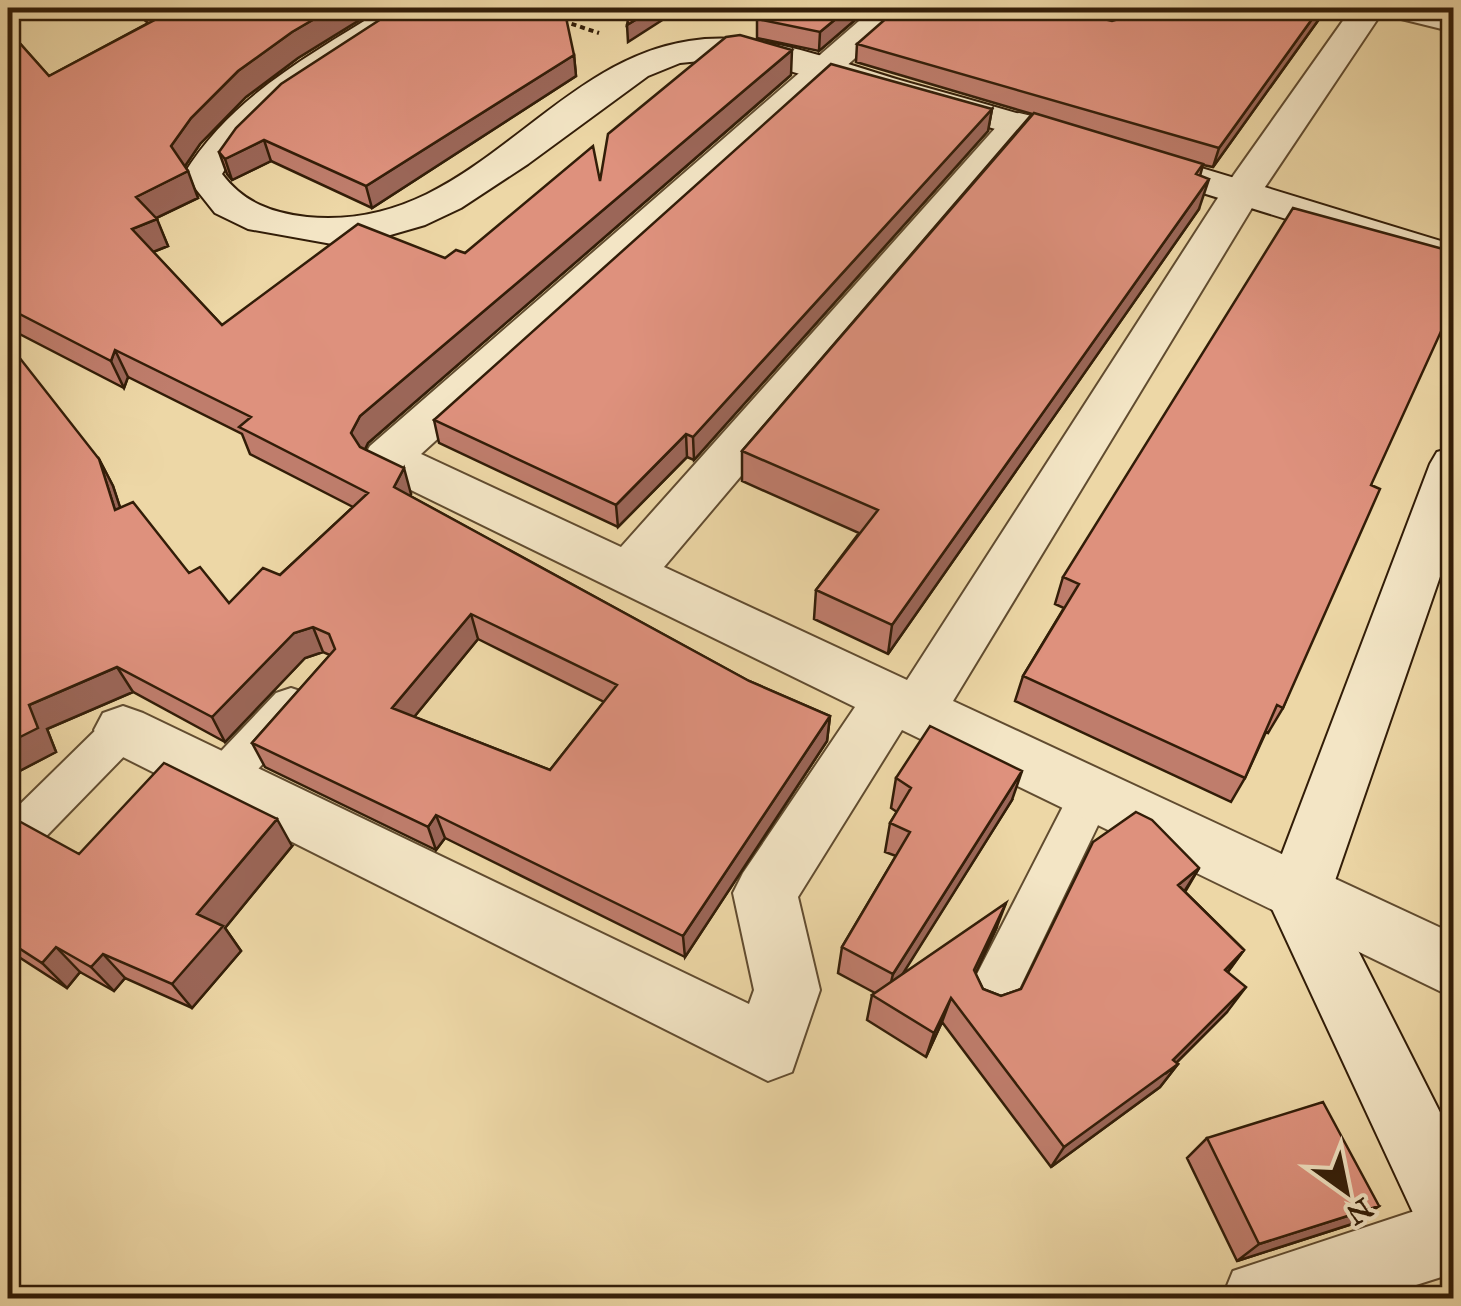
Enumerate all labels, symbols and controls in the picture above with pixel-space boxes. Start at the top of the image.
north arrow [1296,1141,1396,1241]
text: N [1340,1190,1379,1233]

